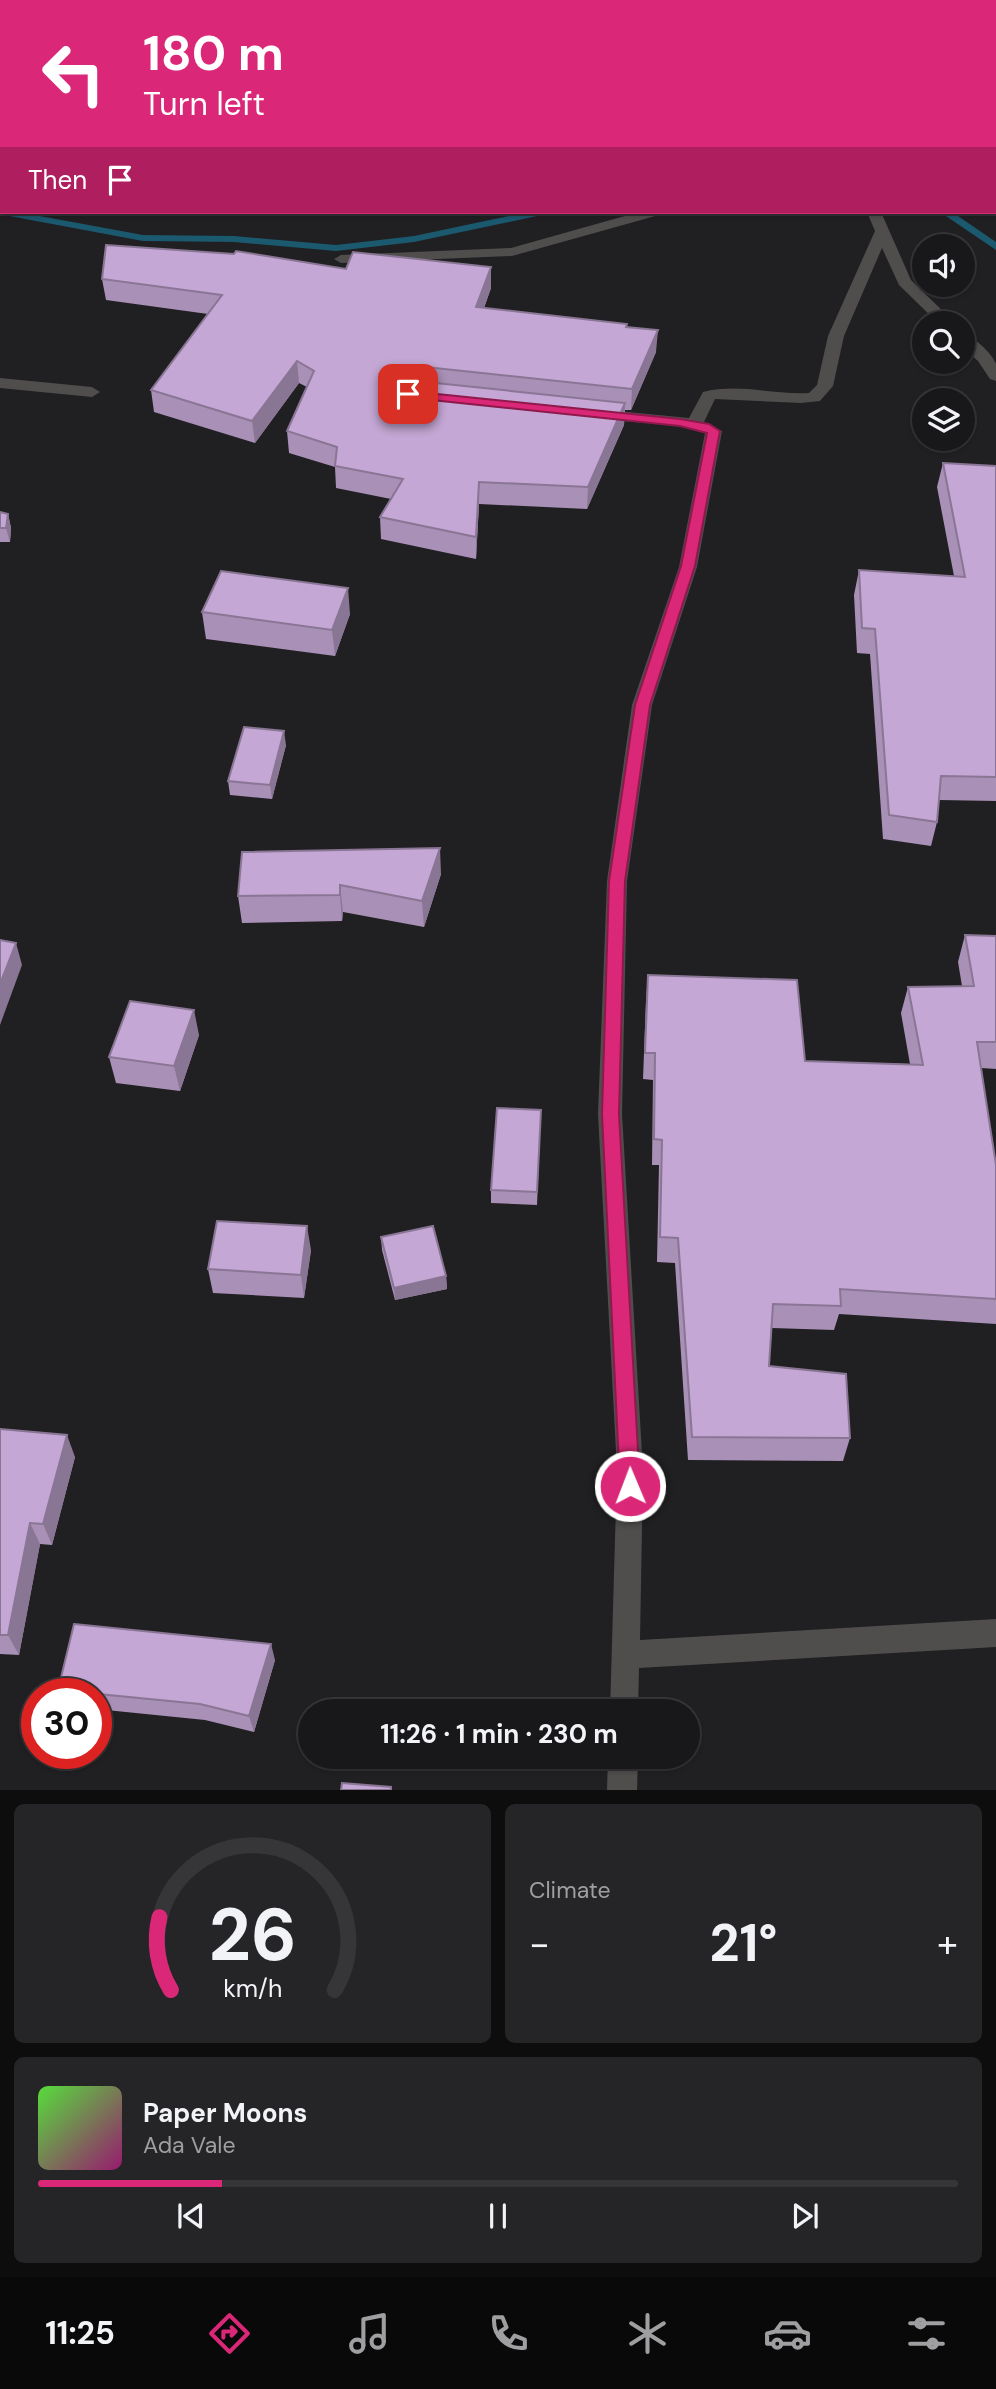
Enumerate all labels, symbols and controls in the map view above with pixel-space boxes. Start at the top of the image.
text: 180 m [143,21,284,85]
icon: left [28,28,119,119]
text: Turn left [143,83,265,125]
icon: arrive [101,161,139,199]
text: Then [28,163,87,197]
map controls [912,234,975,451]
button: sound [912,234,975,297]
button: search [912,311,975,374]
pin [378,364,438,424]
icon: arrive [389,375,427,413]
button: layers [912,388,975,451]
position arrow [593,1449,667,1523]
speed limit sign: 30 [21,1678,112,1769]
text: 11:26 · 1 min · 230 m [380,1717,618,1751]
text: Climate [529,1875,611,1905]
text: 26 [208,1888,297,1983]
text: 21° [710,1909,777,1977]
text: − [529,1919,550,1969]
text: + [937,1919,958,1969]
text: km/h [223,1971,282,2004]
text: Paper Moons [143,2096,307,2130]
text: Ada Vale [143,2130,236,2160]
icon: previous [172,2197,210,2235]
icon: pause [479,2197,517,2235]
icon: next [786,2197,824,2235]
icon: directions [205,2309,254,2358]
icon: music [345,2309,394,2358]
icon: phone [484,2309,533,2358]
icon: climate [623,2309,672,2358]
icon: car [763,2309,812,2358]
icon: filters [902,2309,951,2358]
text: 11:25 [45,2312,115,2354]

